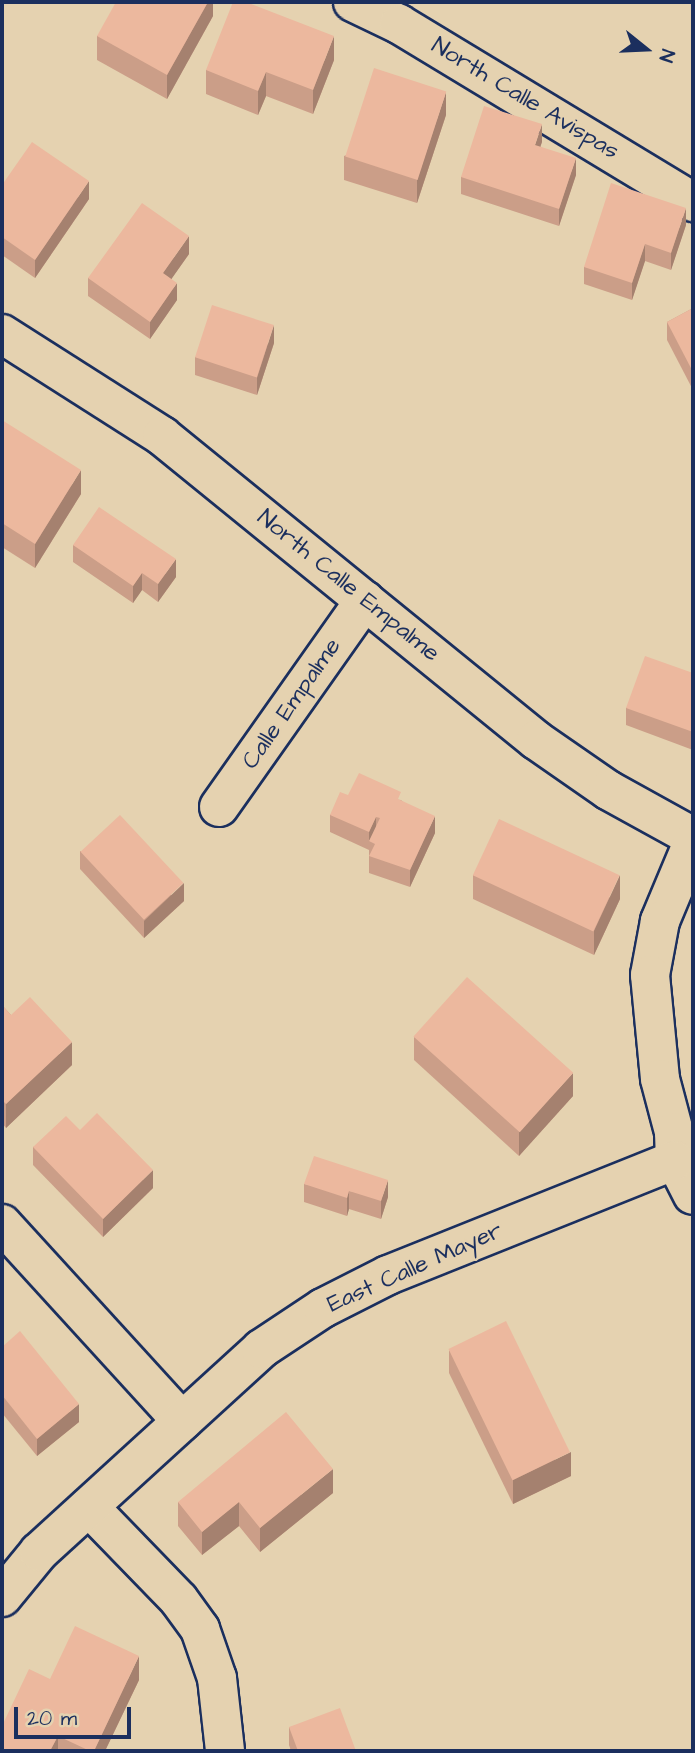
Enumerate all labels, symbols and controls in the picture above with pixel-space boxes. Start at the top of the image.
north arrow [611,14,681,84]
street label: North Calle Avispas [426,32,624,166]
text: N [652,46,681,65]
street label: North Calle Empalme [251,504,445,668]
street label: Calle Empalme [236,633,348,775]
street label: East Calle Mayer [323,1216,507,1320]
scale bar [18,1694,135,1738]
text: 20 m [27,1704,77,1733]

